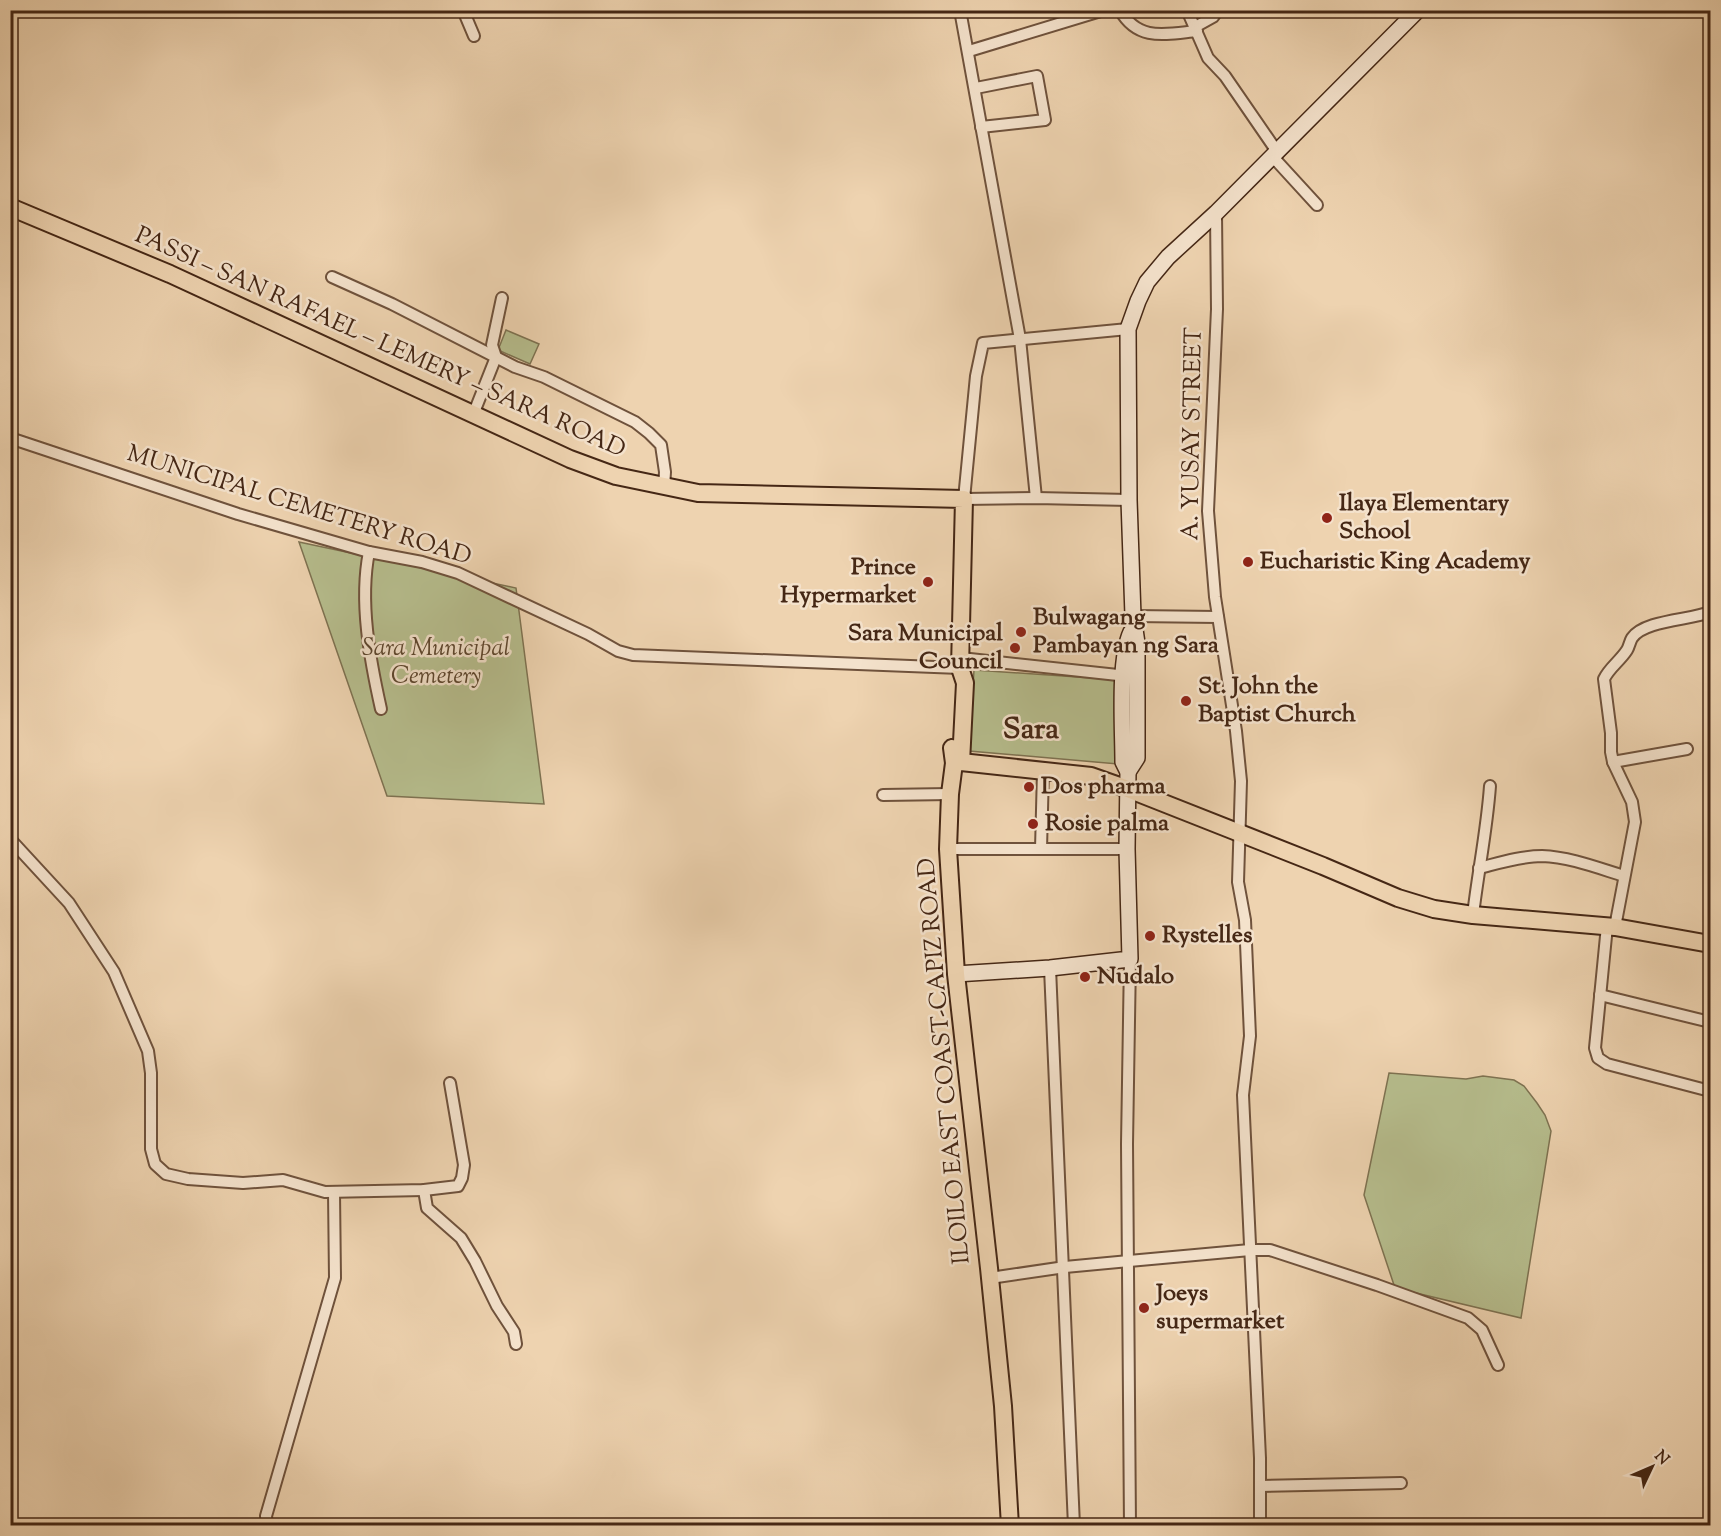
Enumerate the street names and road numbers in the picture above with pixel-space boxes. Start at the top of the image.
street label: PASSI – SAN RAFAEL – LEMERY – SARA ROAD [129,219,631,467]
street label: A. YUSAY STREET [1174,327,1212,541]
street label: MUNICIPAL CEMETERY ROAD [123,437,475,575]
street label: ILOILO EAST COAST-CAPIZ ROAD [910,856,980,1266]

